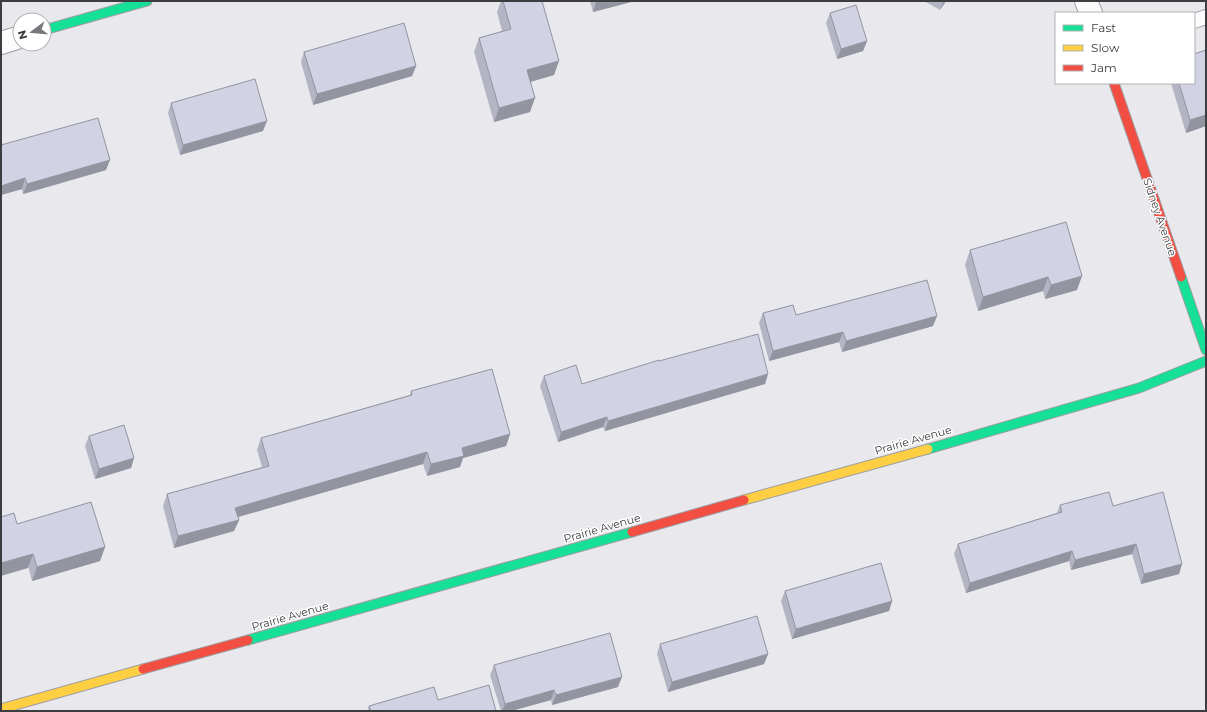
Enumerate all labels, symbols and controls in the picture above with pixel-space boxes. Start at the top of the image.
north arrow [12,12,52,52]
legend [1055,12,1195,84]
text: Fast [1091,20,1116,35]
text: N [14,29,30,41]
text: Slow [1091,40,1120,55]
text: Jam [1090,60,1117,75]
street label: Sidney Avenue [1140,176,1180,258]
street label: Prairie Avenue [873,422,953,458]
street label: Prairie Avenue [562,510,642,546]
street label: Prairie Avenue [250,598,330,634]

